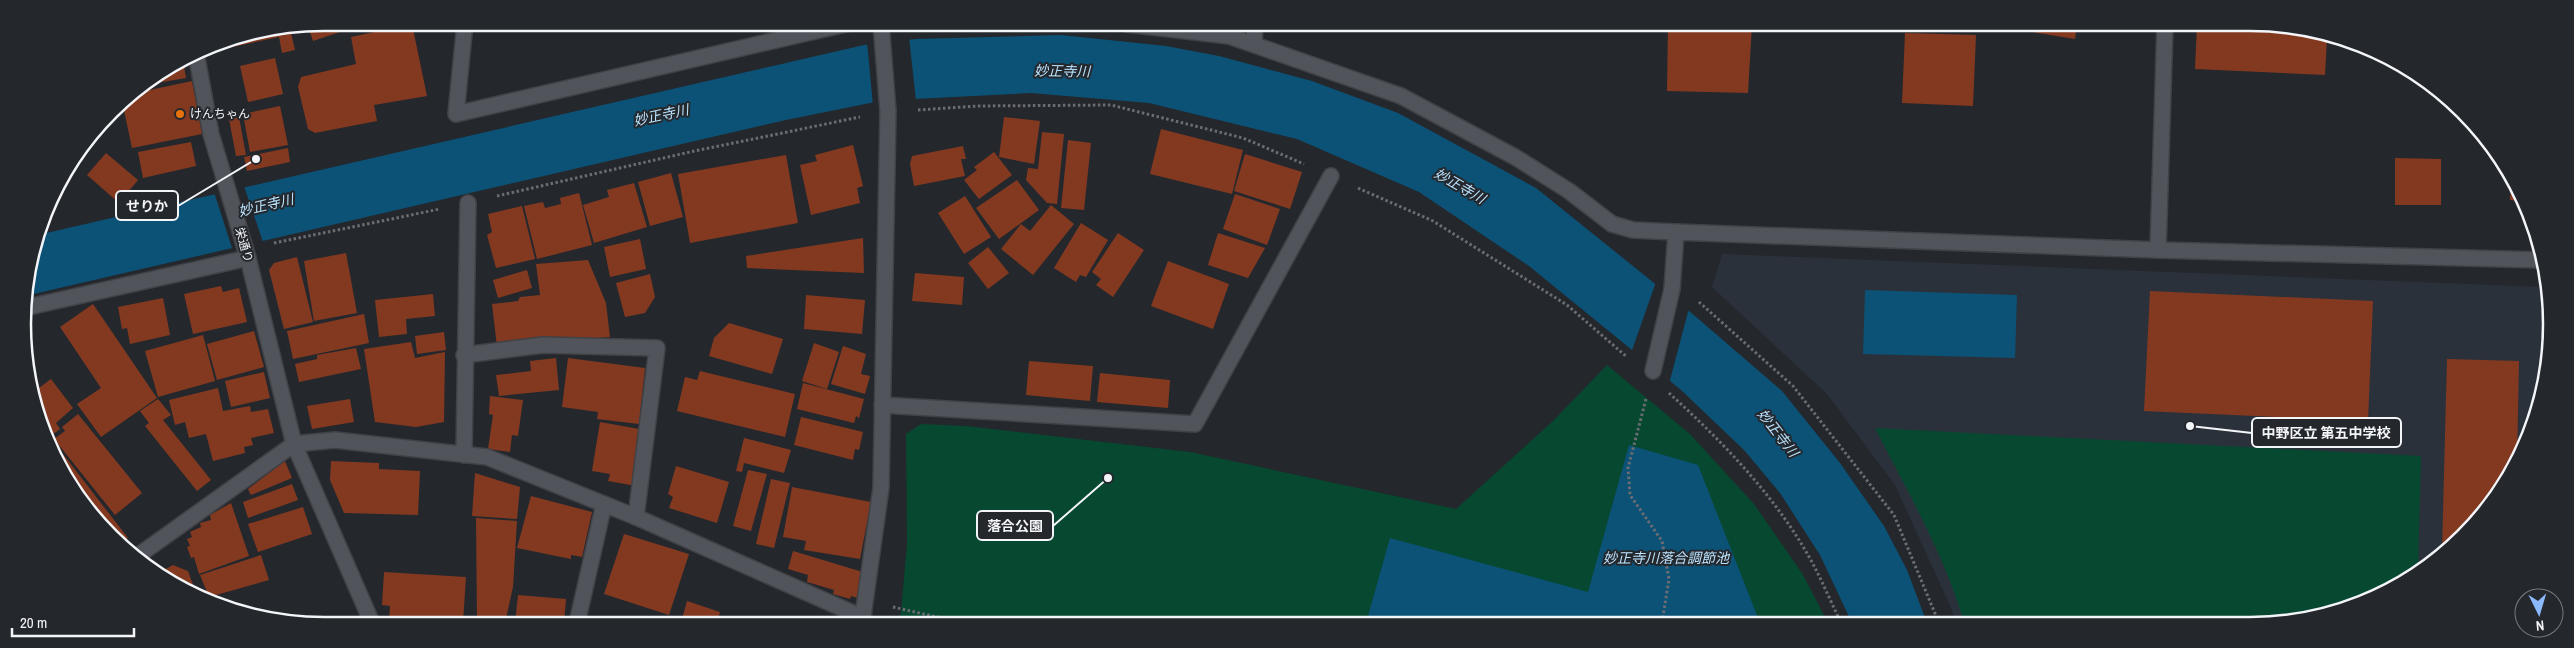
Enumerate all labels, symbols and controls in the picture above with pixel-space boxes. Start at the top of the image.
water label: 妙正寺川 [1034,62,1092,81]
water label: 妙正寺川 [632,100,692,130]
place label: けんちゃん [190,106,250,122]
marker: けんちゃん [174,108,186,120]
water label: 妙正寺川 [1431,164,1490,209]
water label: 妙正寺川 [237,189,297,220]
callout: せりか [116,191,178,220]
text: せりか [126,197,168,215]
street label: 栄通り [231,225,257,265]
water label: 妙正寺川 [1754,405,1804,462]
callout: 中野区立 第五中学校 [2252,418,2401,447]
text: 中野区立 第五中学校 [2261,424,2391,442]
callout: 落合公園 [977,511,1053,540]
text: 落合公園 [987,517,1043,535]
water label: 妙正寺川落合調節池 [1603,549,1731,567]
north arrow [2514,588,2564,638]
scale bar [12,606,135,638]
text: 20 m [20,612,47,633]
text: N [2535,617,2545,635]

